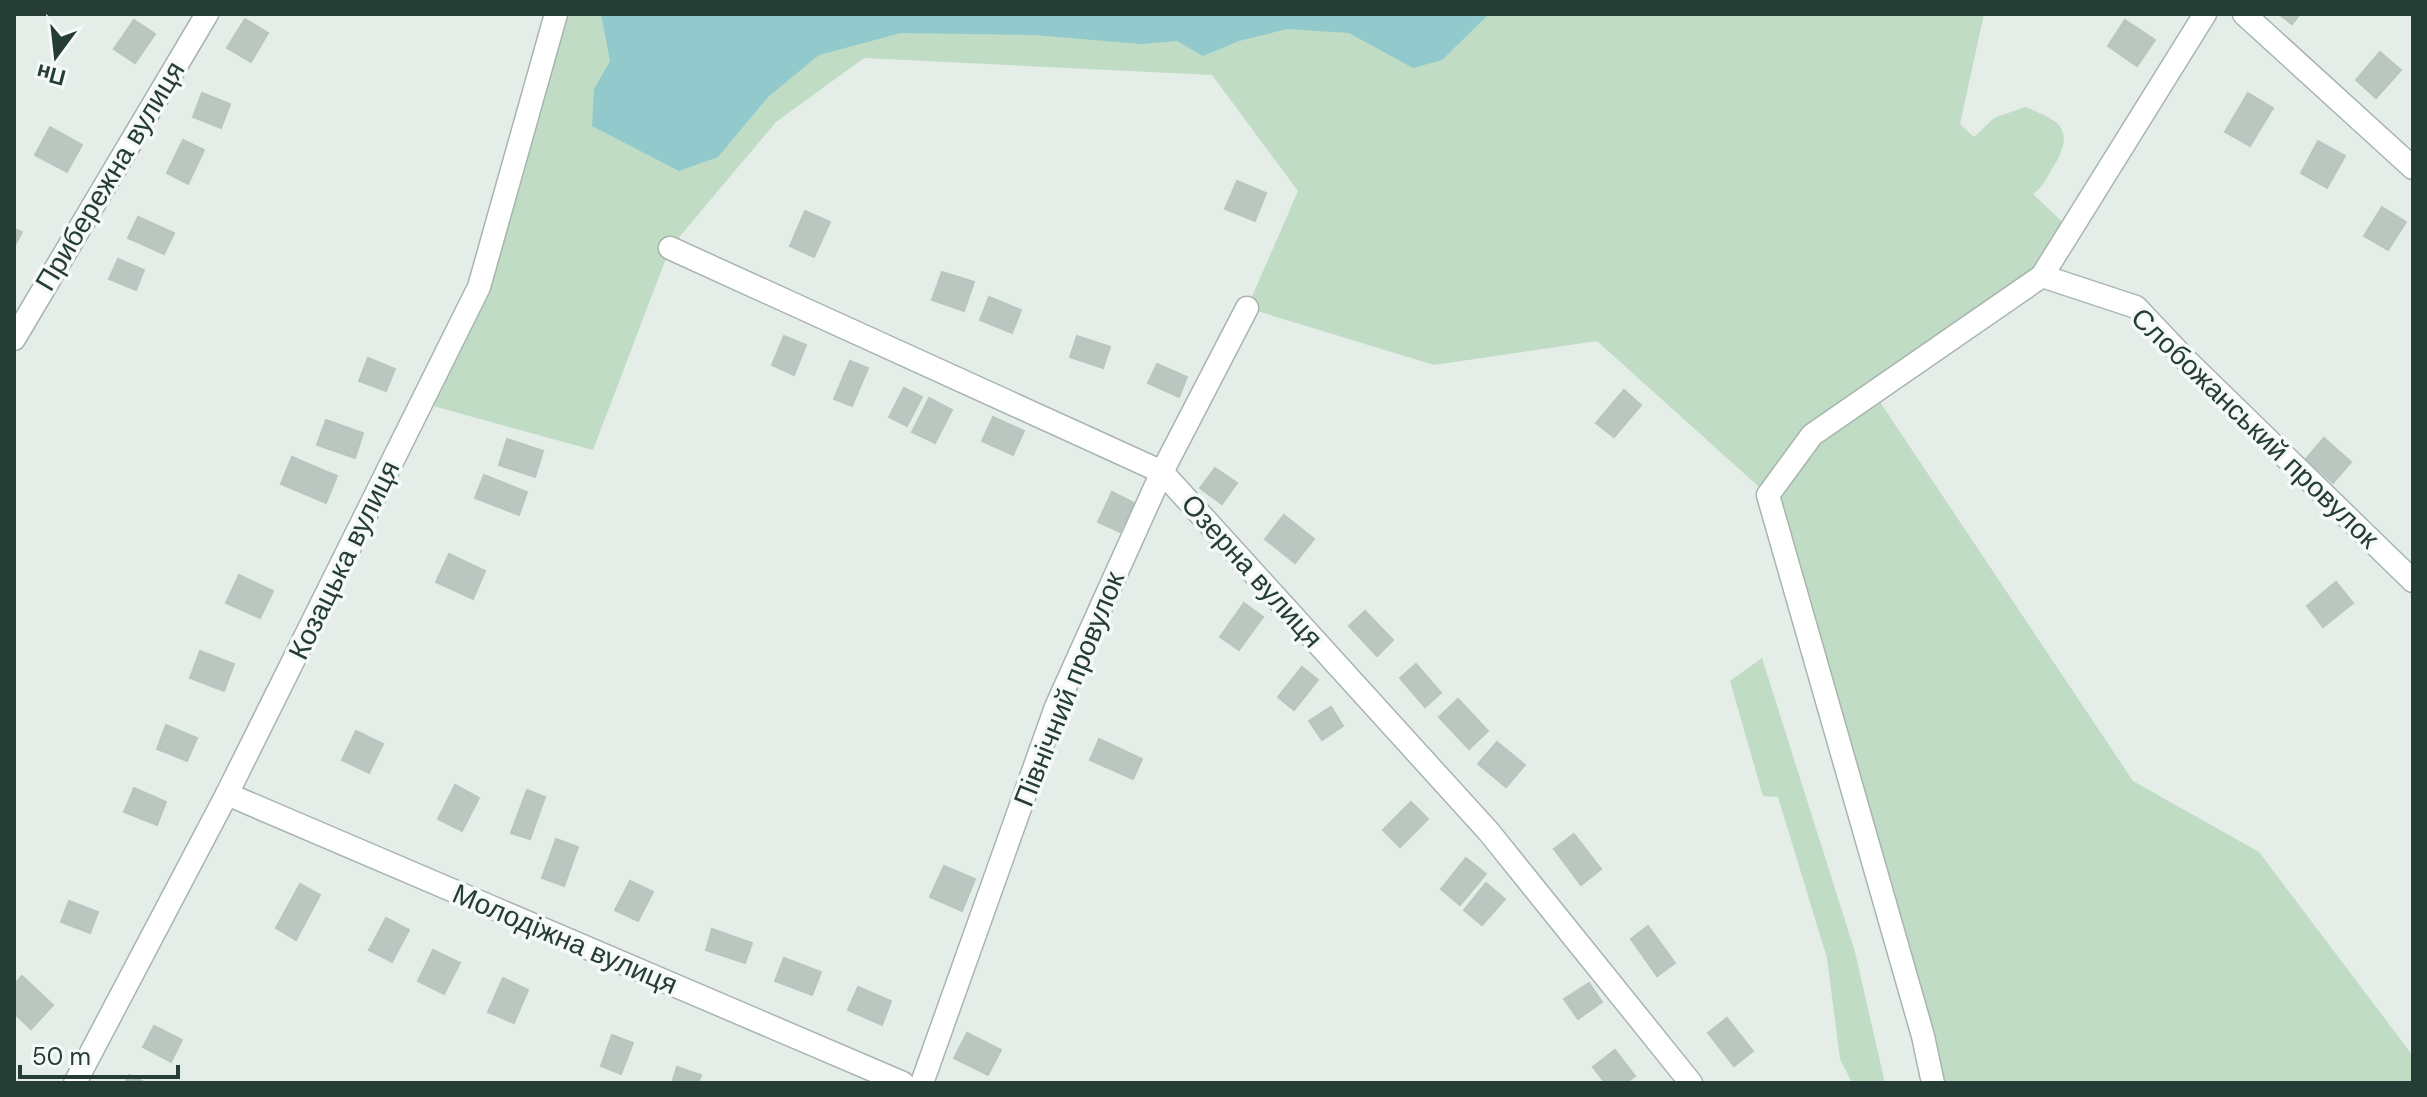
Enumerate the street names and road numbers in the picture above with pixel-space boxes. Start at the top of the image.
street label: Прибережна вулиця [27,54,193,298]
street label: Слобожанський провулок [2123,300,2388,557]
street label: Козацька вулиця [280,454,408,666]
street label: Озерна вулиця [1173,486,1331,656]
street label: Північний провулок [1005,565,1133,812]
street label: Молодіжна вулиця [447,875,683,1003]

